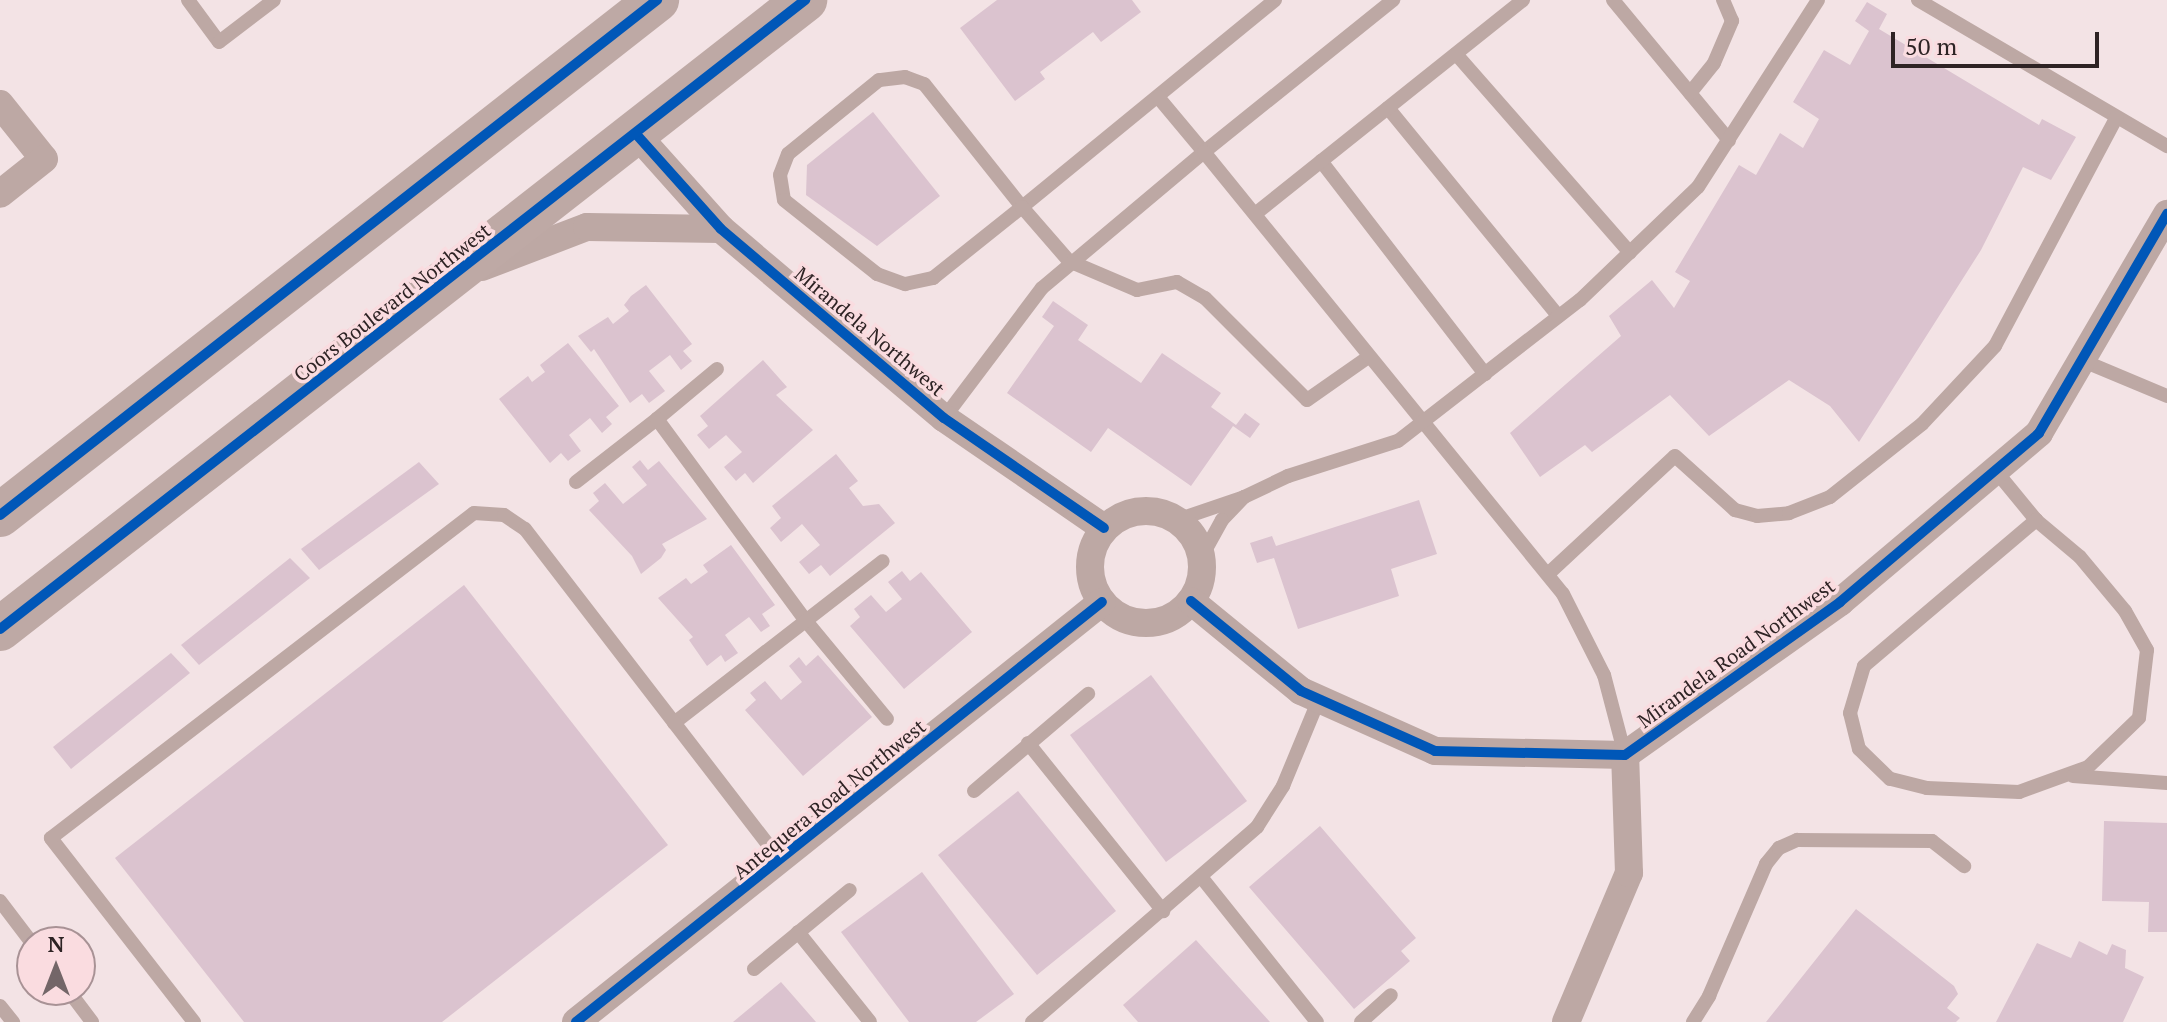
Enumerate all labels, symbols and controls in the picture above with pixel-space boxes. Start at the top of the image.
scale bar [1895,16,2103,66]
text: 50 m [1905,30,1957,62]
street label: Coors Boulevard Northwest [289,218,495,386]
street label: Mirandela Northwest [790,261,950,401]
street label: Mirandela Road Northwest [1633,573,1839,733]
street label: Antequera Road Northwest [728,714,930,884]
north arrow [16,926,96,1006]
text: N [48,929,64,958]

